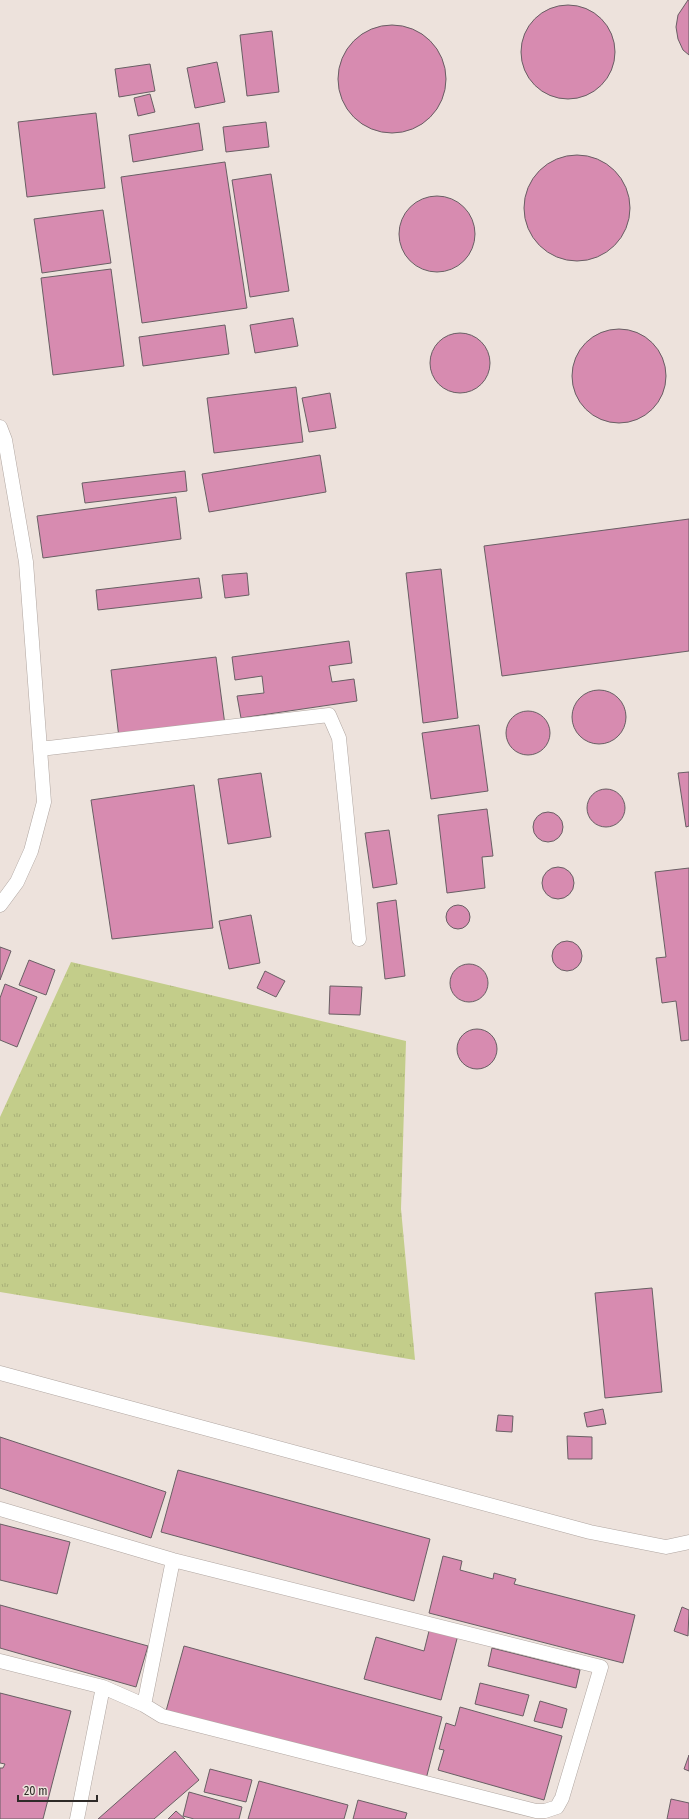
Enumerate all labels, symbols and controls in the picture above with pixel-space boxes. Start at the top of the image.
scale bar [18,1777,97,1803]
text: 20 m [24,1784,48,1798]

